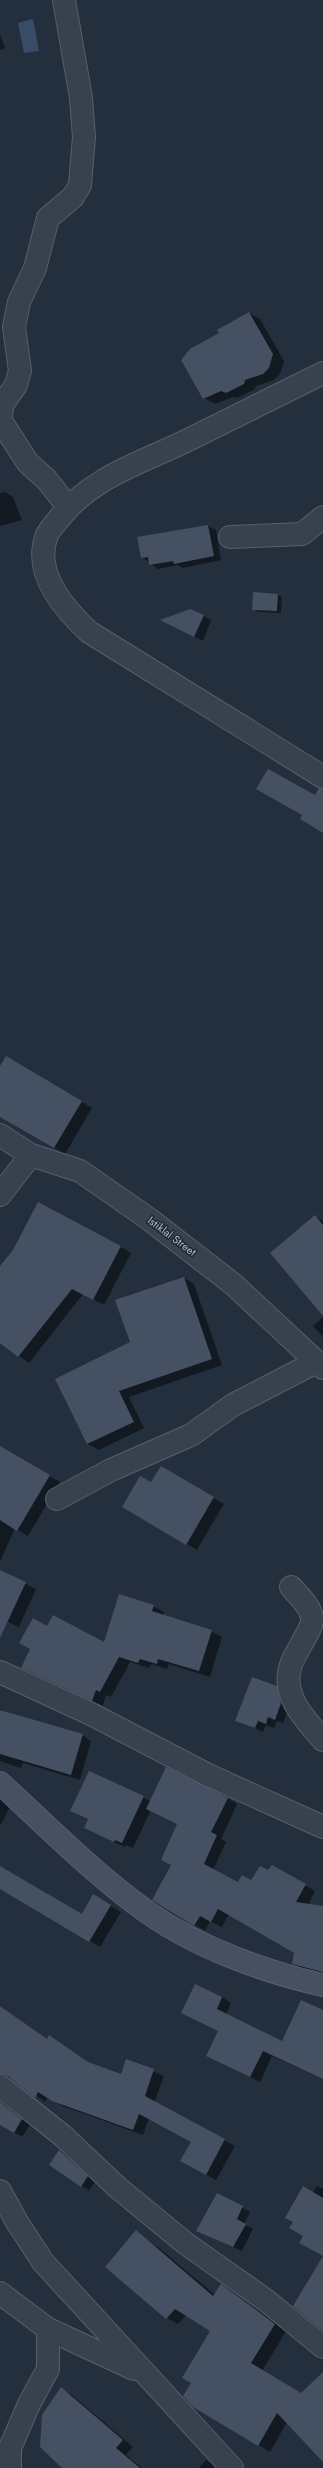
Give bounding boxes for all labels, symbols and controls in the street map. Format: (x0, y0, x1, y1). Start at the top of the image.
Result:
street label: Istiklal Street (144, 1212, 200, 1260)

